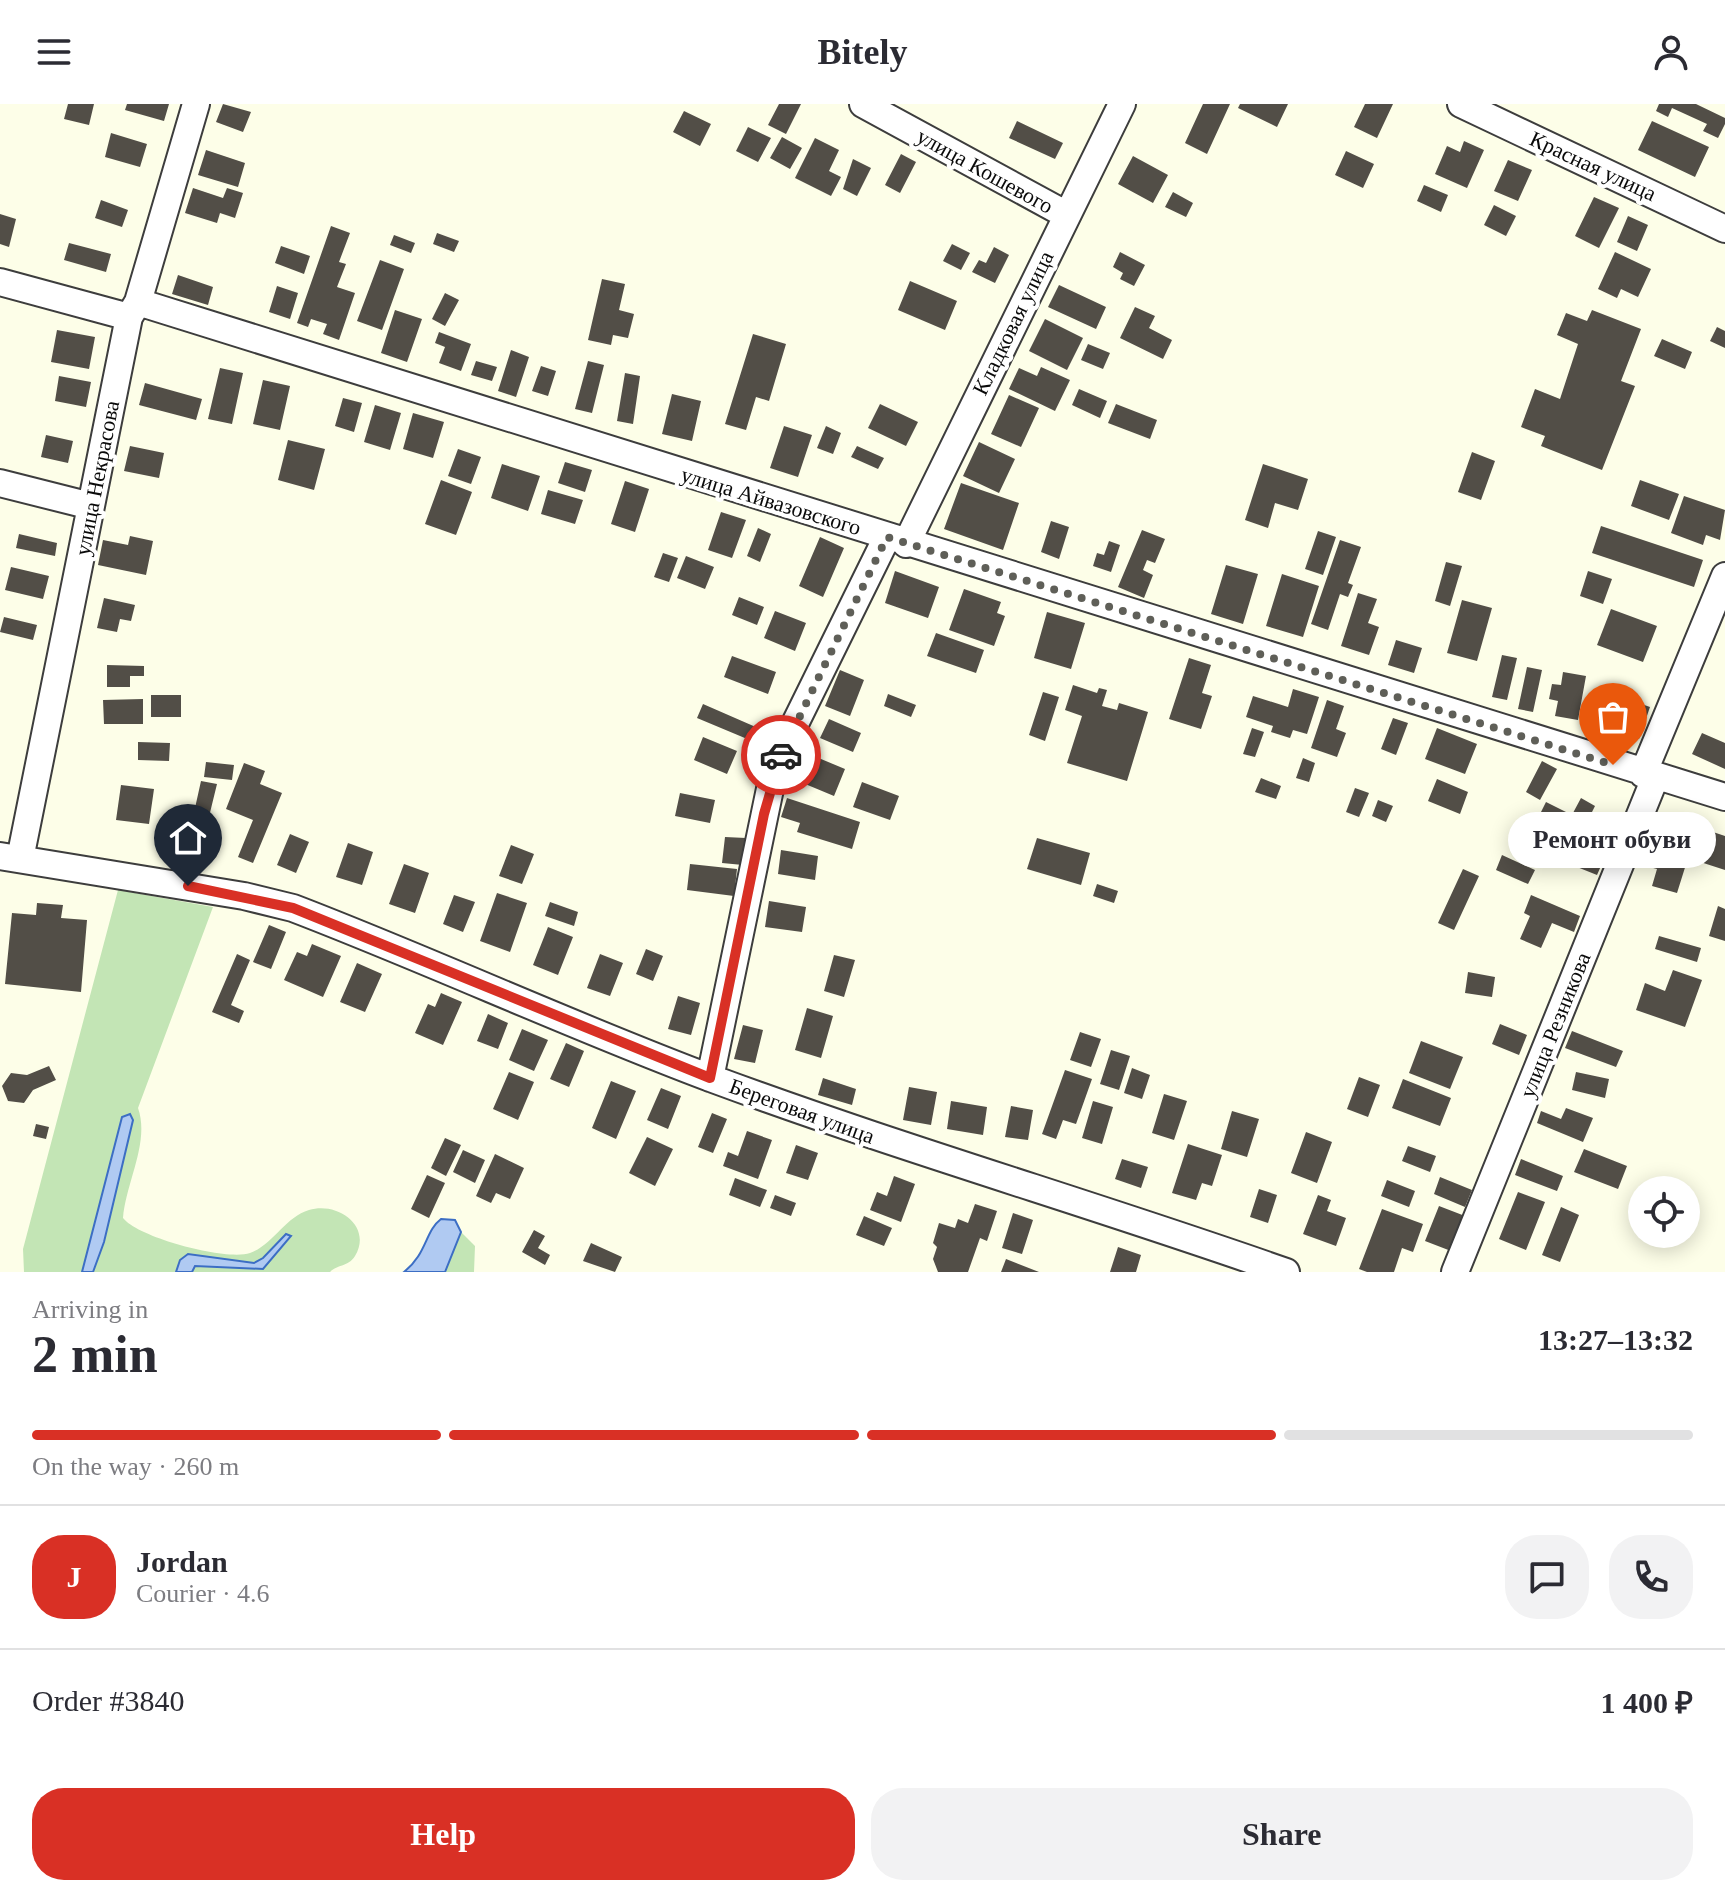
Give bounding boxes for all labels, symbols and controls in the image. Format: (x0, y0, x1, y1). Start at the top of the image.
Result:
icon: menu (32, 30, 76, 74)
icon: person (1649, 30, 1693, 74)
text: Bitely (818, 32, 907, 72)
street label: улица Кошевого (913, 123, 1057, 219)
street label: Красная улица (1526, 126, 1660, 206)
street label: Кладковая улица (967, 247, 1059, 399)
street label: улица Некрасова (70, 398, 124, 558)
street label: улица Айвазовского (678, 462, 864, 540)
pin (1579, 683, 1647, 765)
icon: bag (1591, 695, 1635, 739)
courier (741, 715, 821, 795)
icon: car (759, 733, 803, 777)
pin (154, 804, 222, 886)
callout: Ремонт обуви (1509, 813, 1717, 869)
icon: home (166, 816, 210, 860)
text: Ремонт обуви (1533, 825, 1691, 854)
street label: улица Резникова (1514, 948, 1596, 1101)
street label: Береговая улица (726, 1073, 878, 1149)
map controls (1628, 1176, 1700, 1248)
button: locate (1628, 1176, 1700, 1248)
text: Arriving in (32, 1295, 148, 1324)
text: 13:27–13:32 (1538, 1323, 1693, 1356)
text: 2 min (32, 1326, 158, 1383)
text: On the way · 260 m (32, 1452, 239, 1481)
button: chat (1505, 1535, 1589, 1619)
button: phone (1609, 1535, 1693, 1619)
text: Jordan (136, 1545, 228, 1578)
text: J (67, 1560, 82, 1593)
text: Courier · 4.6 (136, 1579, 270, 1608)
text: Order #3840 (32, 1684, 184, 1717)
text: 1 400 ₽ (1601, 1686, 1693, 1719)
button: Help (32, 1788, 855, 1880)
button: Share (871, 1788, 1693, 1880)

